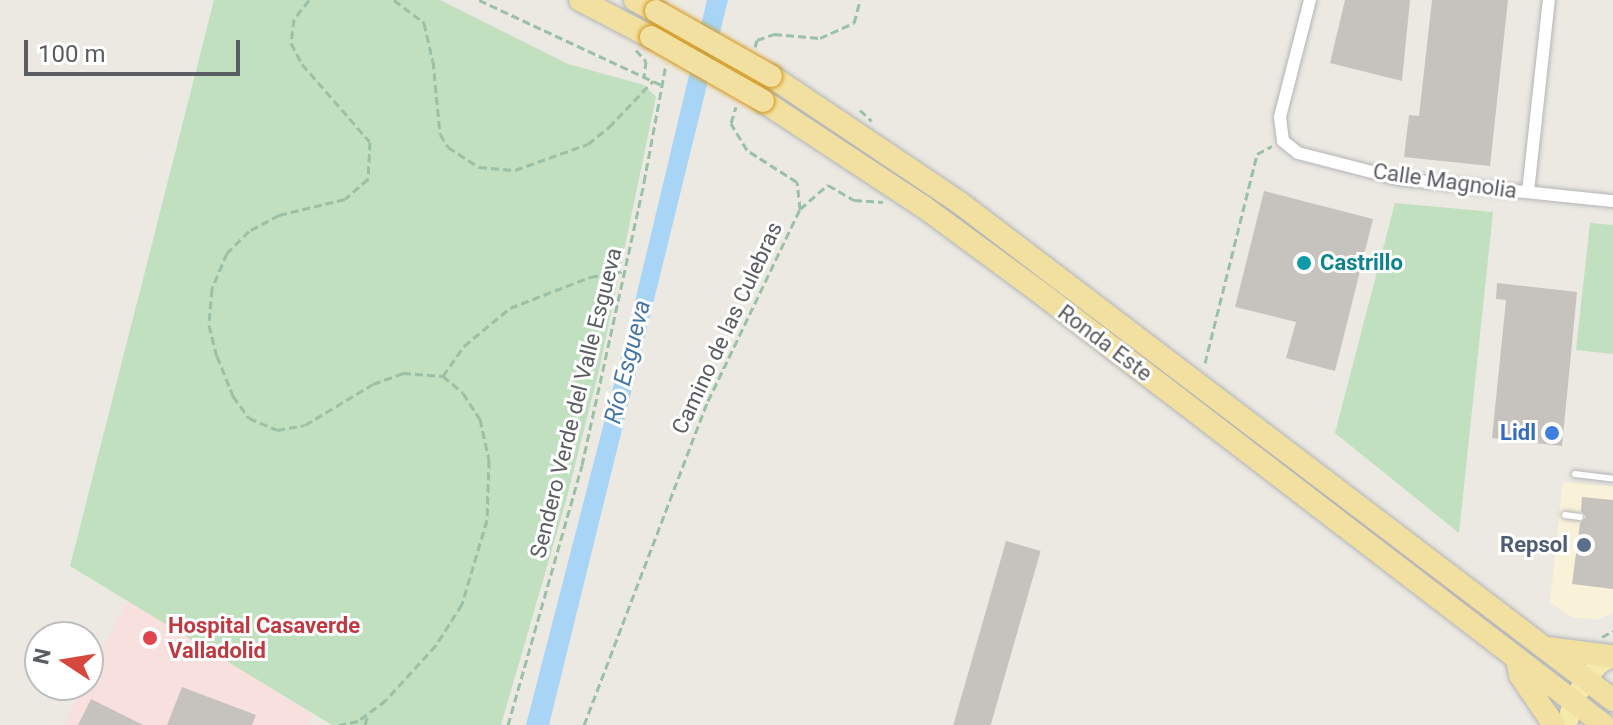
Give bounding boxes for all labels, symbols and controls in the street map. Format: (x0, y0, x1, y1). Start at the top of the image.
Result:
scale bar (28, 24, 244, 74)
text: 100 m (38, 40, 105, 68)
street label: Calle Magnolia (1371, 158, 1519, 204)
street label: Camino de las Culebras (666, 218, 788, 438)
street label: Sendero Verde del Valle Esgueva (525, 245, 627, 561)
place label: Castrillo (1320, 250, 1403, 276)
marker: Castrillo (1295, 254, 1313, 272)
water label: Río Esgueva (599, 297, 657, 427)
street label: Ronda Este (1053, 299, 1157, 387)
place label: Lidl (1500, 420, 1536, 446)
marker: Lidl (1543, 424, 1561, 442)
place label: Repsol (1500, 532, 1568, 558)
marker: Repsol (1575, 536, 1593, 554)
place label: Hospital Casaverde Valladolid (168, 612, 360, 664)
north arrow (24, 621, 104, 701)
marker: Hospital Casaverde Valladolid (139, 627, 161, 649)
text: N (28, 646, 56, 667)

